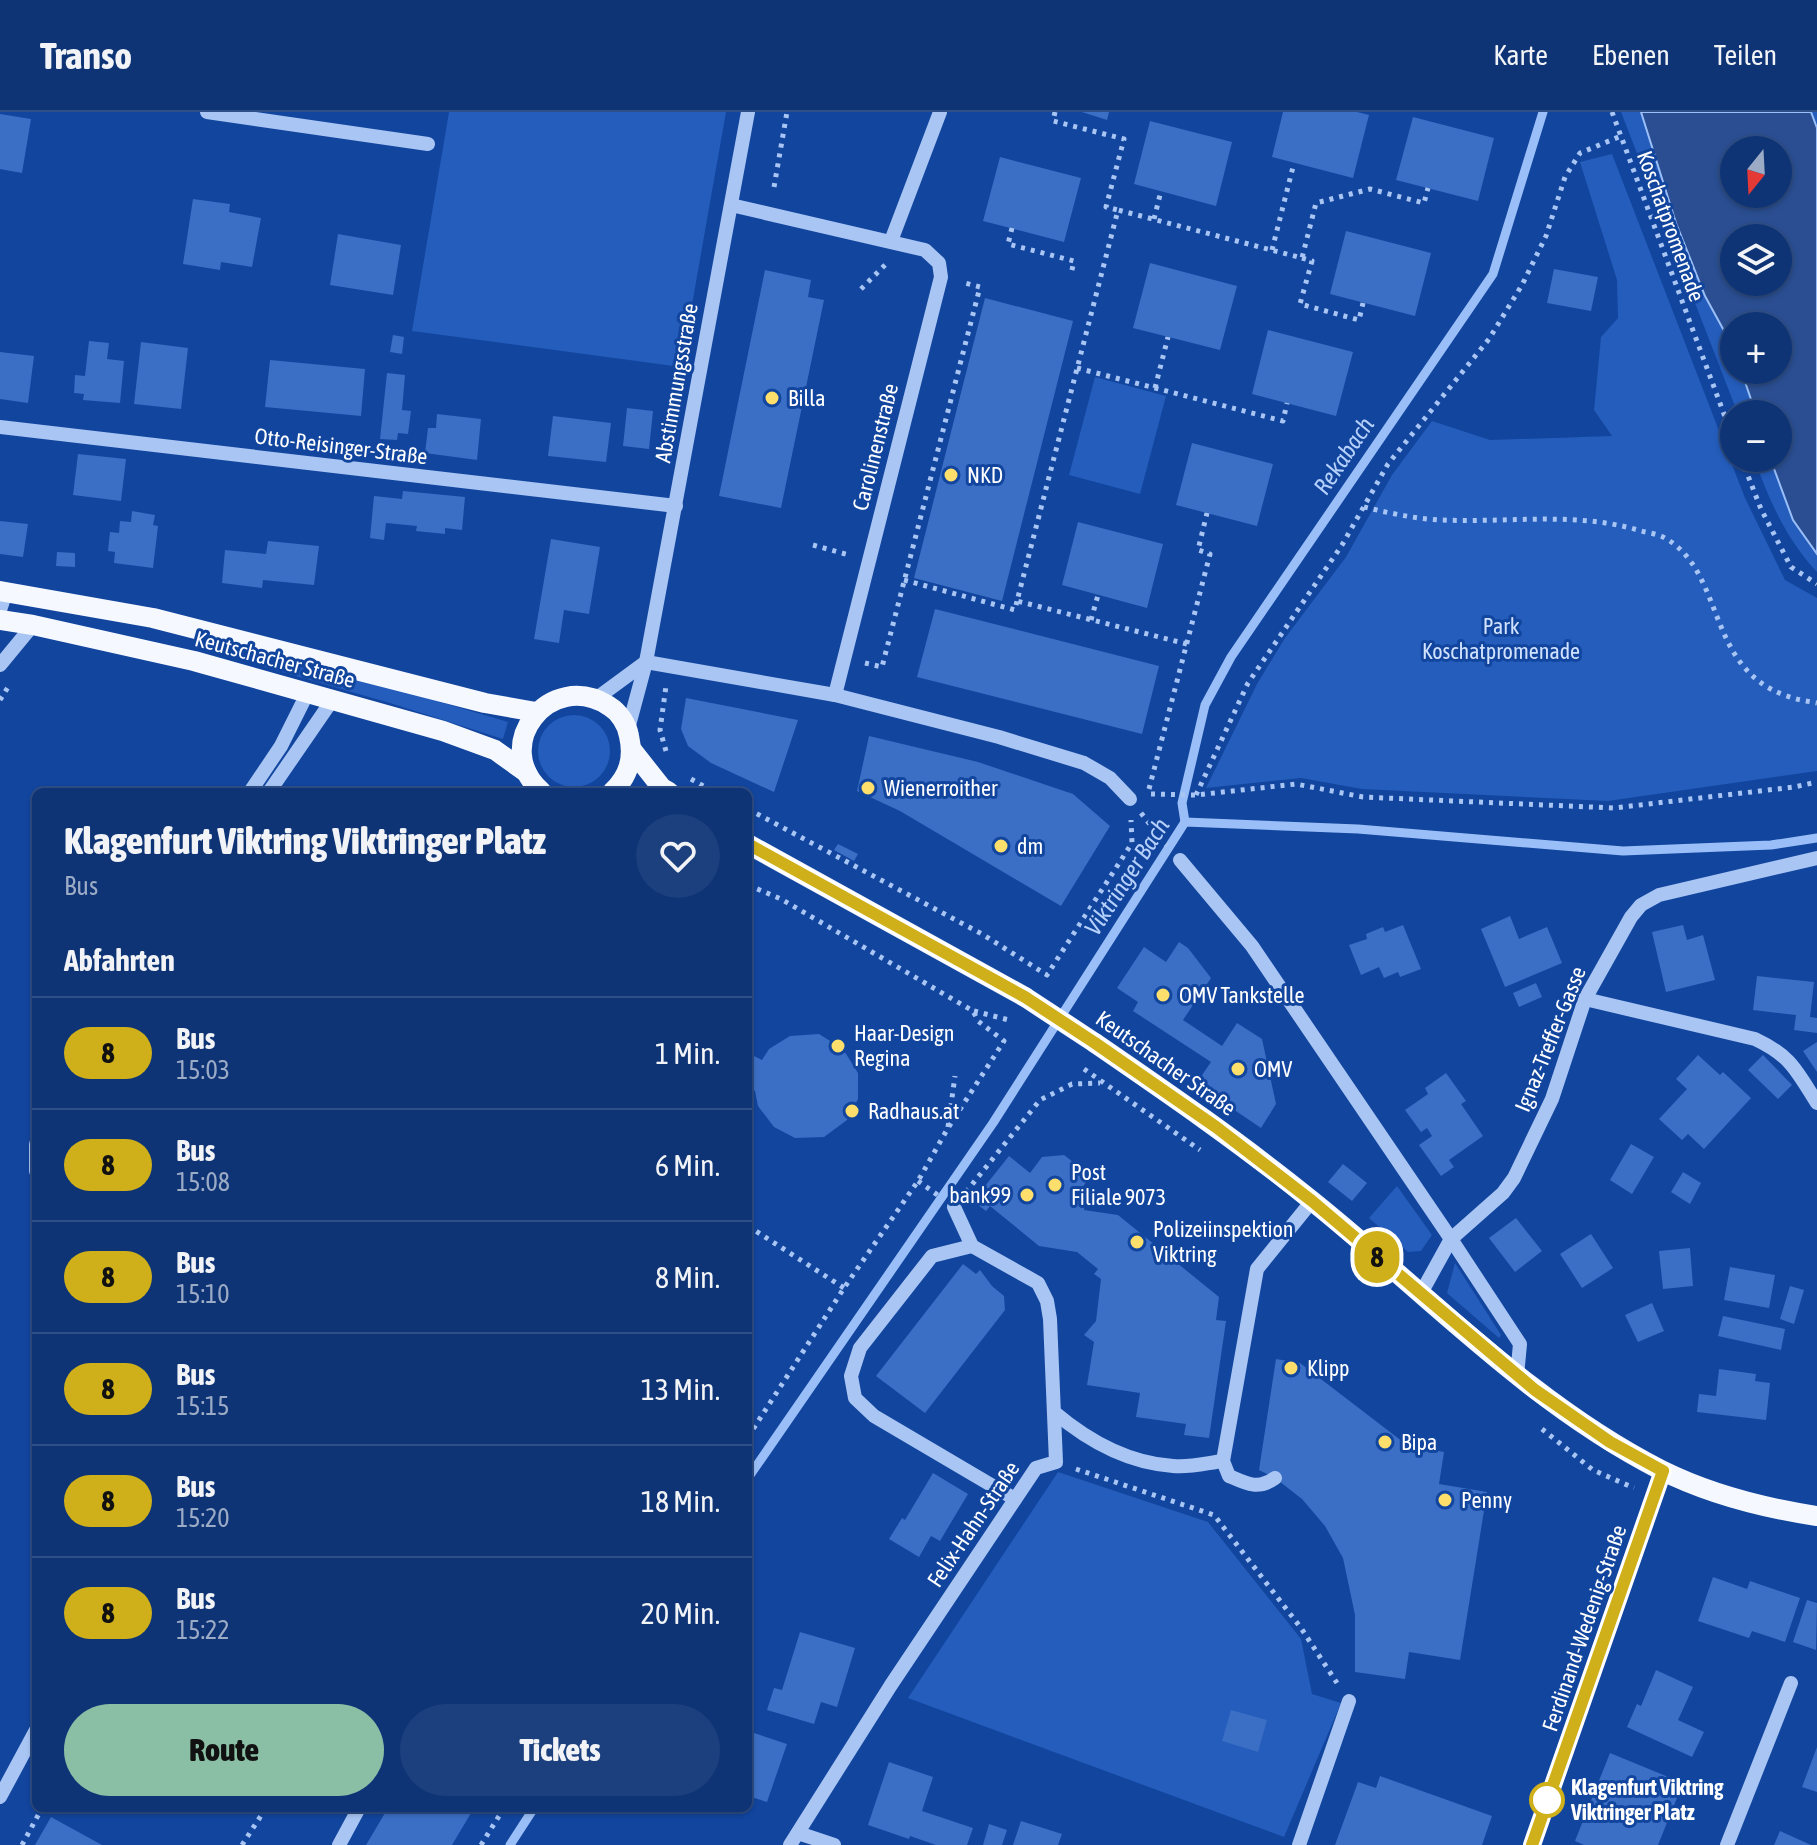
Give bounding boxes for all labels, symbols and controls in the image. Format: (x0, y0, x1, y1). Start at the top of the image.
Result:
text: Transo (40, 34, 132, 77)
text: Karte (1493, 39, 1548, 71)
text: Ebenen (1592, 39, 1670, 71)
text: Teilen (1714, 39, 1777, 71)
north arrow (1720, 136, 1792, 208)
map controls (1720, 136, 1792, 472)
street label: Koschatpromenade (1632, 147, 1710, 305)
button: layers (1720, 224, 1792, 296)
street label: Abstimmungsstraße (649, 301, 703, 465)
button: + (1720, 312, 1792, 384)
street label: Carolinenstraße (847, 381, 903, 513)
place label: Billa (788, 385, 825, 411)
marker: Billa (763, 389, 781, 407)
button: − (1720, 400, 1792, 472)
water label: Rekabach (1308, 412, 1379, 499)
street label: Otto-Reisinger-Straße (253, 423, 429, 469)
place label: NKD (967, 462, 1003, 488)
marker: NKD (942, 466, 960, 484)
park label: Park Koschatpromenade (1422, 613, 1580, 664)
street label: Keutschacher Straße (192, 625, 358, 693)
place label: Wienerroither (884, 775, 998, 801)
marker: Wienerroither (859, 779, 877, 797)
water label: Viktringer Bach (1079, 813, 1175, 940)
button: heart (636, 814, 720, 898)
text: Klagenfurt Viktring Viktringer Platz (64, 819, 546, 862)
place label: dm (1017, 833, 1043, 859)
marker: dm (992, 837, 1010, 855)
text: Bus (64, 871, 98, 901)
text: Abfahrten (64, 943, 175, 977)
street label: Ignaz-Treffer-Gasse (1509, 963, 1591, 1115)
place label: OMV Tankstelle (1179, 982, 1304, 1008)
marker: OMV Tankstelle (1154, 986, 1172, 1004)
street label: Keutschacher Straße (1091, 1005, 1241, 1121)
place label: Haar-Design Regina (854, 1020, 955, 1071)
text: Bus (176, 1021, 215, 1055)
text: 1 Min. (655, 1036, 720, 1070)
text: 8 (101, 1037, 115, 1069)
marker: Haar-Design Regina (829, 1037, 847, 1055)
text: 15:03 (176, 1055, 230, 1085)
place label: OMV (1254, 1056, 1293, 1082)
marker: OMV (1229, 1060, 1247, 1078)
place label: Radhaus.at (868, 1098, 959, 1124)
marker: Radhaus.at (843, 1102, 861, 1120)
text: Bus (176, 1133, 215, 1167)
text: 6 Min. (655, 1148, 720, 1182)
text: 8 (101, 1149, 115, 1181)
place label: Post Filiale 9073 (1071, 1159, 1166, 1210)
text: 15:08 (176, 1167, 230, 1197)
marker: Post Filiale 9073 (1046, 1176, 1064, 1194)
place label: bank99 (949, 1182, 1011, 1208)
marker: bank99 (1018, 1186, 1036, 1204)
place label: Polizeiinspektion Viktring (1153, 1216, 1294, 1267)
line badge: 8 (1351, 1231, 1403, 1283)
marker: Polizeiinspektion Viktring (1128, 1233, 1146, 1251)
text: 8 (1370, 1241, 1384, 1273)
text: Bus (176, 1245, 215, 1279)
text: 8 Min. (655, 1260, 720, 1294)
text: 8 (101, 1261, 115, 1293)
text: 15:10 (176, 1279, 230, 1309)
place label: Klipp (1307, 1355, 1350, 1381)
text: Bus (176, 1357, 215, 1391)
marker: Klipp (1282, 1359, 1300, 1377)
text: 13 Min. (641, 1372, 720, 1406)
text: 8 (101, 1373, 115, 1405)
text: 15:15 (176, 1391, 230, 1421)
place label: Bipa (1401, 1429, 1437, 1455)
marker: Bipa (1376, 1433, 1394, 1451)
street label: Felix-Hahn-Straße (921, 1456, 1025, 1592)
text: Bus (176, 1469, 215, 1503)
text: 18 Min. (641, 1484, 720, 1518)
text: 8 (101, 1485, 115, 1517)
place label: Penny (1461, 1487, 1512, 1513)
marker: Penny (1436, 1491, 1454, 1509)
text: 15:20 (176, 1503, 230, 1533)
street label: Ferdinand-Wedenig-Straße (1536, 1521, 1632, 1735)
text: Bus (176, 1581, 215, 1615)
text: 20 Min. (641, 1596, 720, 1630)
text: 8 (101, 1597, 115, 1629)
text: 15:22 (176, 1615, 230, 1645)
button: Route (64, 1704, 384, 1796)
button: Tickets (400, 1704, 720, 1796)
place label: Klagenfurt Viktring Viktringer Platz (1570, 1774, 1724, 1825)
marker: Klagenfurt Viktring Viktringer Platz (1530, 1783, 1564, 1817)

